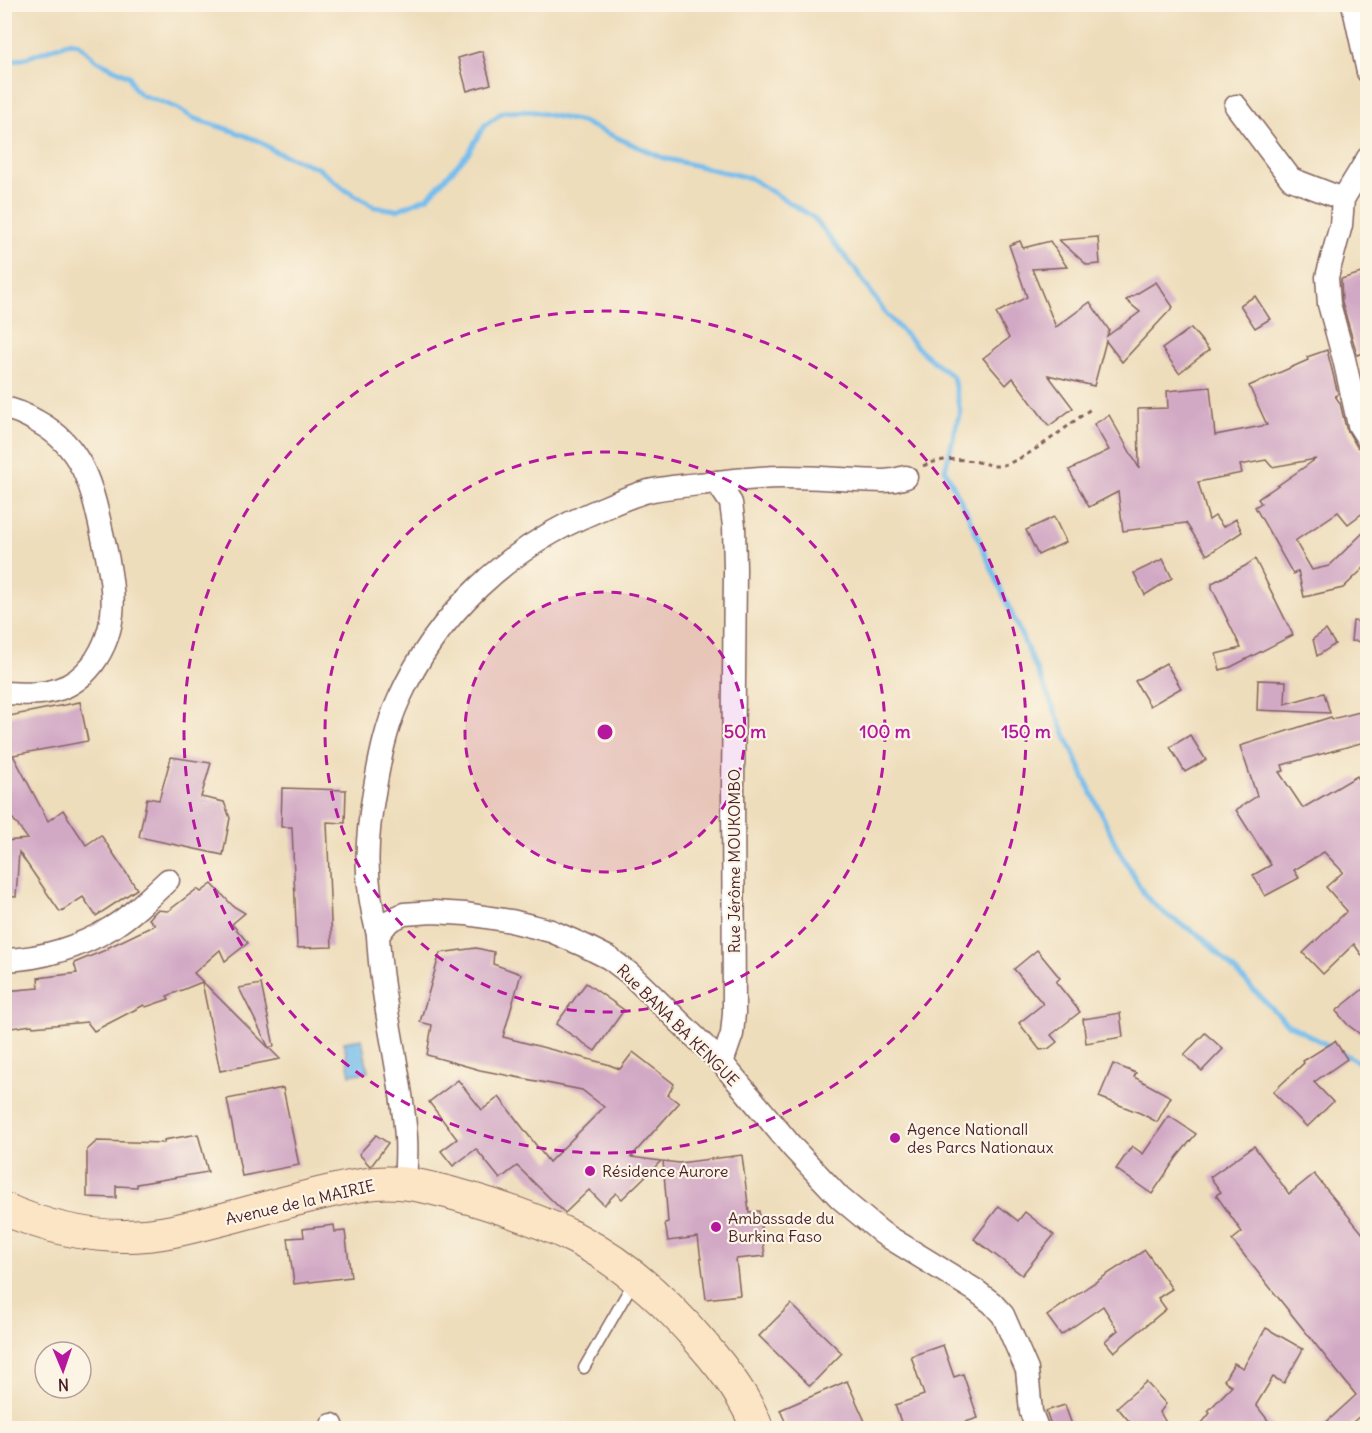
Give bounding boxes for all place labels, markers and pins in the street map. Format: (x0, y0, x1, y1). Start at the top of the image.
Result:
centre of rings (595, 722, 615, 742)
place label: Agence Nationall des Parcs Nationaux (907, 1119, 1054, 1157)
marker: Agence Nationall des Parcs Nationaux (888, 1131, 902, 1145)
place label: Résidence Aurore (602, 1161, 729, 1181)
marker: Résidence Aurore (583, 1164, 597, 1178)
place label: Ambassade du Burkina Faso (728, 1208, 834, 1246)
marker: Ambassade du Burkina Faso (709, 1220, 723, 1234)

